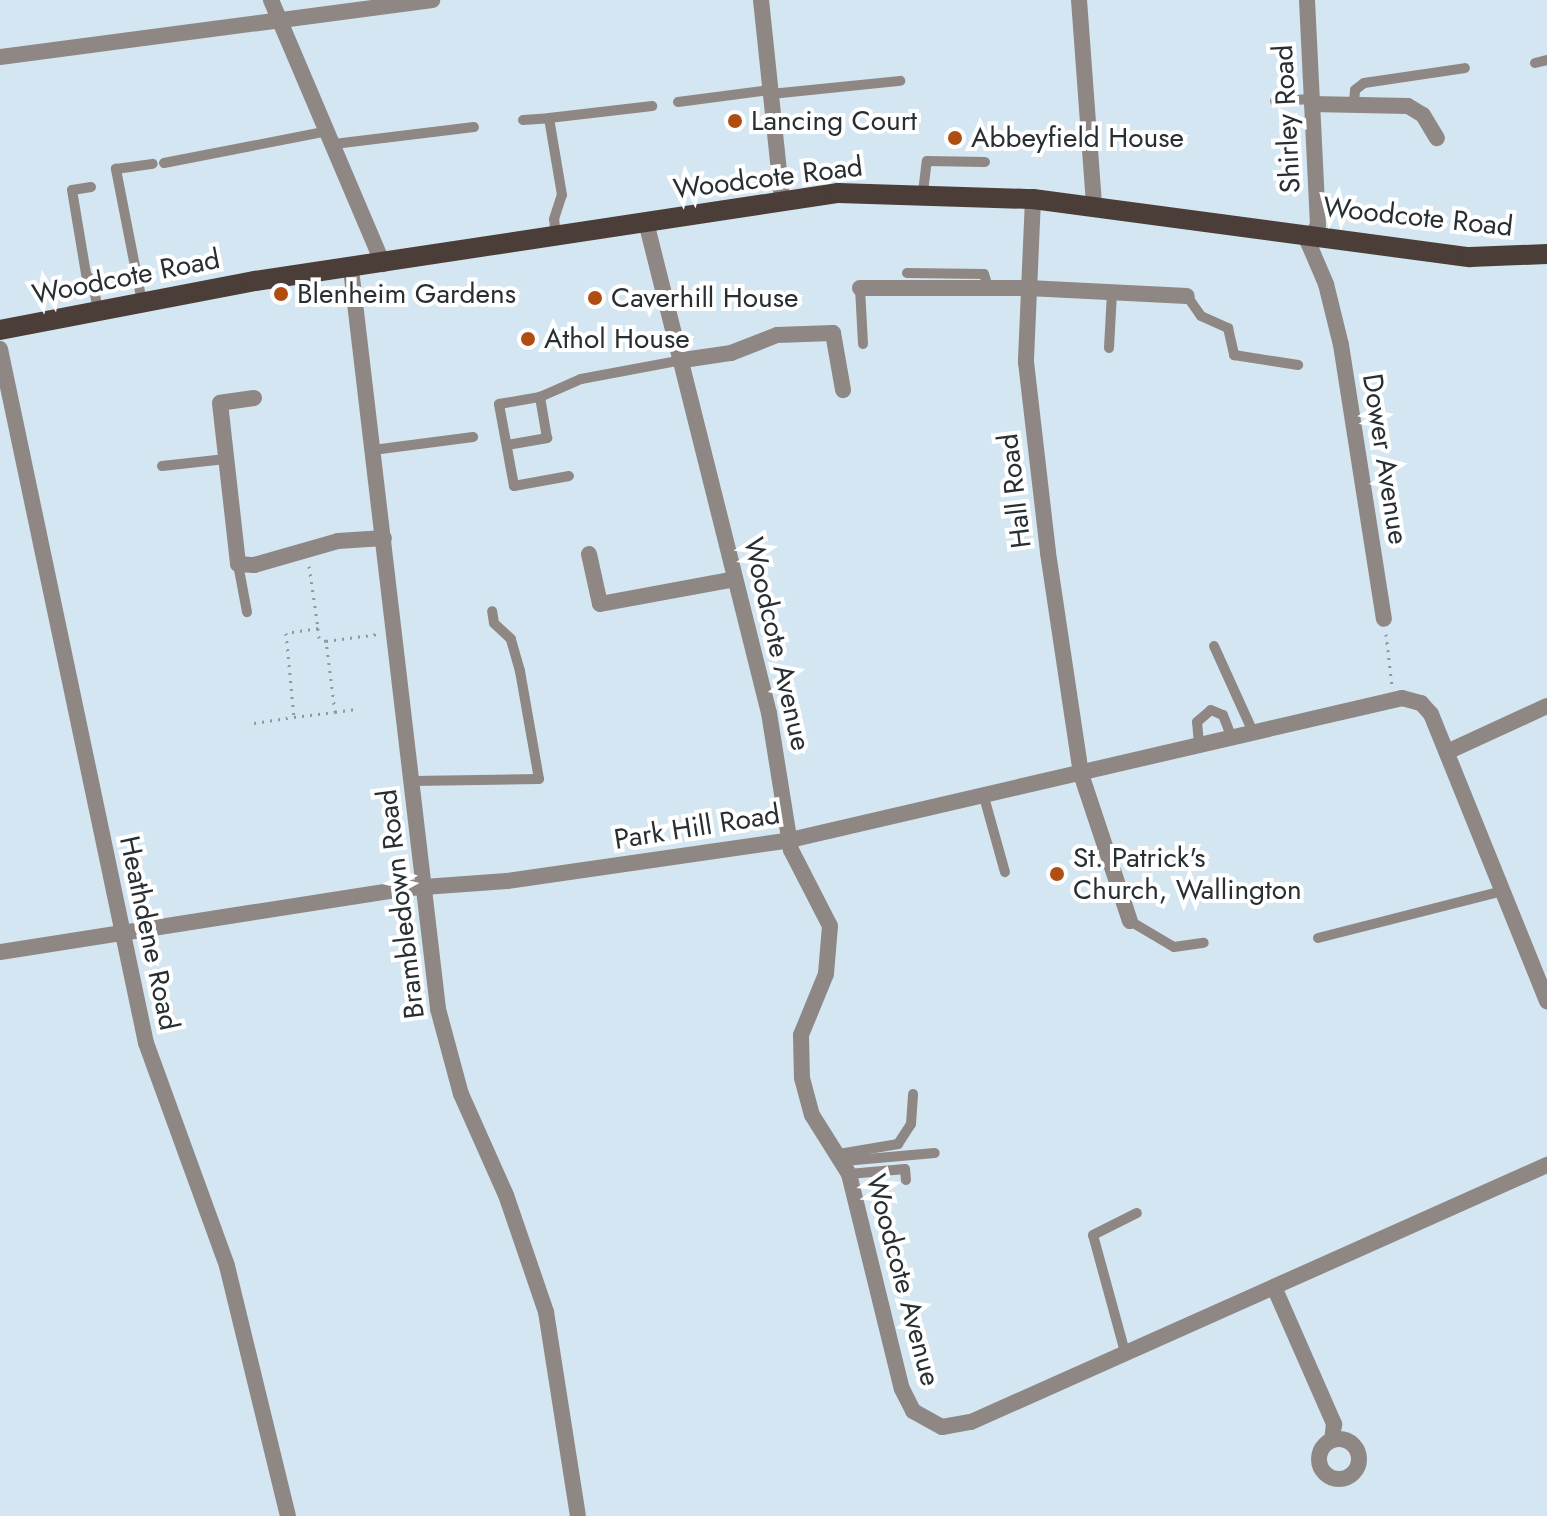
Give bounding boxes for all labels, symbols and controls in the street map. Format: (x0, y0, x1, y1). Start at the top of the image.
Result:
street label: Shirley Road (1266, 44, 1308, 194)
place label: Lancing Court (751, 104, 917, 138)
marker: Lancing Court (726, 112, 744, 130)
place label: Abbeyfield House (971, 121, 1184, 155)
marker: Abbeyfield House (946, 129, 964, 147)
street label: Woodcote Road (671, 150, 865, 206)
street label: Woodcote Road (1321, 190, 1515, 244)
street label: Woodcote Road (29, 242, 223, 312)
place label: Blenheim Gardens (297, 277, 516, 311)
place label: Caverhill House (611, 281, 798, 315)
marker: Blenheim Gardens (272, 285, 290, 303)
marker: Caverhill House (586, 289, 604, 307)
place label: Athol House (544, 322, 690, 356)
marker: Athol House (519, 330, 537, 348)
street label: Dower Avenue (1355, 371, 1415, 547)
street label: Hall Road (991, 432, 1039, 550)
street label: Woodcote Avenue (736, 534, 818, 754)
street label: Brambledown Road (370, 787, 432, 1021)
street label: Park Hill Road (612, 797, 782, 857)
street label: Heathdene Road (112, 833, 186, 1033)
place label: St. Patrick's Church, Wallington (1073, 841, 1302, 907)
marker: St. Patrick's Church, Wallington (1048, 865, 1066, 883)
street label: Woodcote Avenue (859, 1171, 947, 1389)

